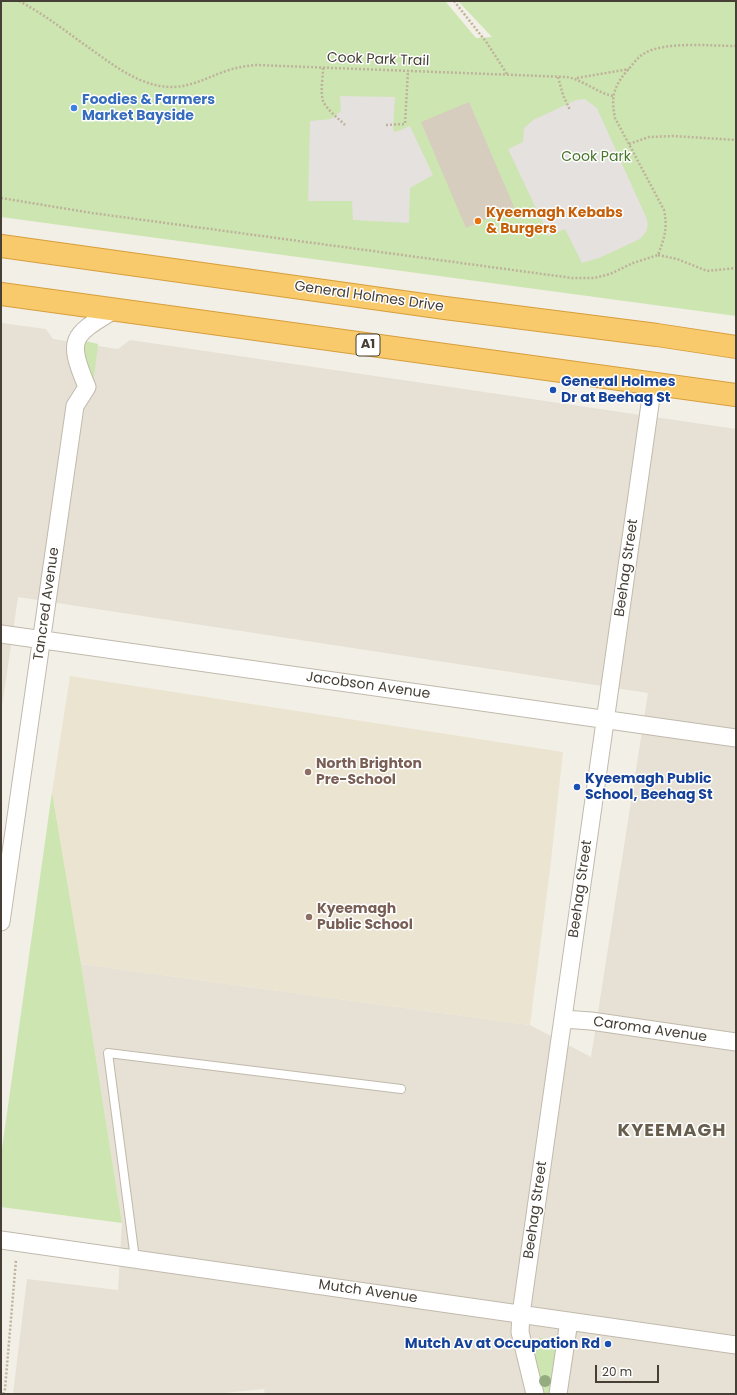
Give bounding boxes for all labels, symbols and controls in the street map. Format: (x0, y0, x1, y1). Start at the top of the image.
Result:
street label: Cook Park Trail (326, 50, 430, 70)
place label: Foodies & Farmers Market Bayside (82, 92, 215, 124)
marker: Foodies & Farmers Market Bayside (69, 103, 79, 113)
park label: Cook Park (561, 149, 631, 165)
place label: Kyeemagh Kebabs & Burgers (486, 205, 623, 238)
marker: Kyeemagh Kebabs & Burgers (473, 216, 483, 226)
street label: General Holmes Drive (293, 278, 445, 316)
road number: A1 (356, 334, 380, 356)
place label: General Holmes Dr at Beehag St (561, 374, 675, 406)
marker: General Holmes Dr at Beehag St (548, 385, 558, 395)
street label: Beehag Street (612, 518, 642, 618)
street label: Tancred Avenue (31, 546, 63, 662)
street label: Jacobson Avenue (305, 669, 431, 703)
place label: North Brighton Pre-School (316, 756, 422, 788)
marker: North Brighton Pre-School (303, 767, 313, 777)
place label: Kyeemagh Public School, Beehag St (585, 771, 713, 804)
marker: Kyeemagh Public School, Beehag St (572, 782, 582, 792)
street label: Beehag Street (566, 839, 596, 939)
place label: Kyeemagh Public School (317, 901, 413, 934)
marker: Kyeemagh Public School (304, 912, 314, 922)
street label: Caroma Avenue (592, 1014, 708, 1046)
district label: KYEEMAGH (618, 1120, 726, 1142)
street label: Beehag Street (521, 1160, 551, 1260)
street label: Mutch Avenue (317, 1277, 419, 1307)
place label: Mutch Av at Occupation Rd (405, 1336, 600, 1352)
marker: Mutch Av at Occupation Rd (603, 1339, 613, 1349)
scale bar (597, 1357, 661, 1383)
text: 20 m (602, 1363, 632, 1380)

